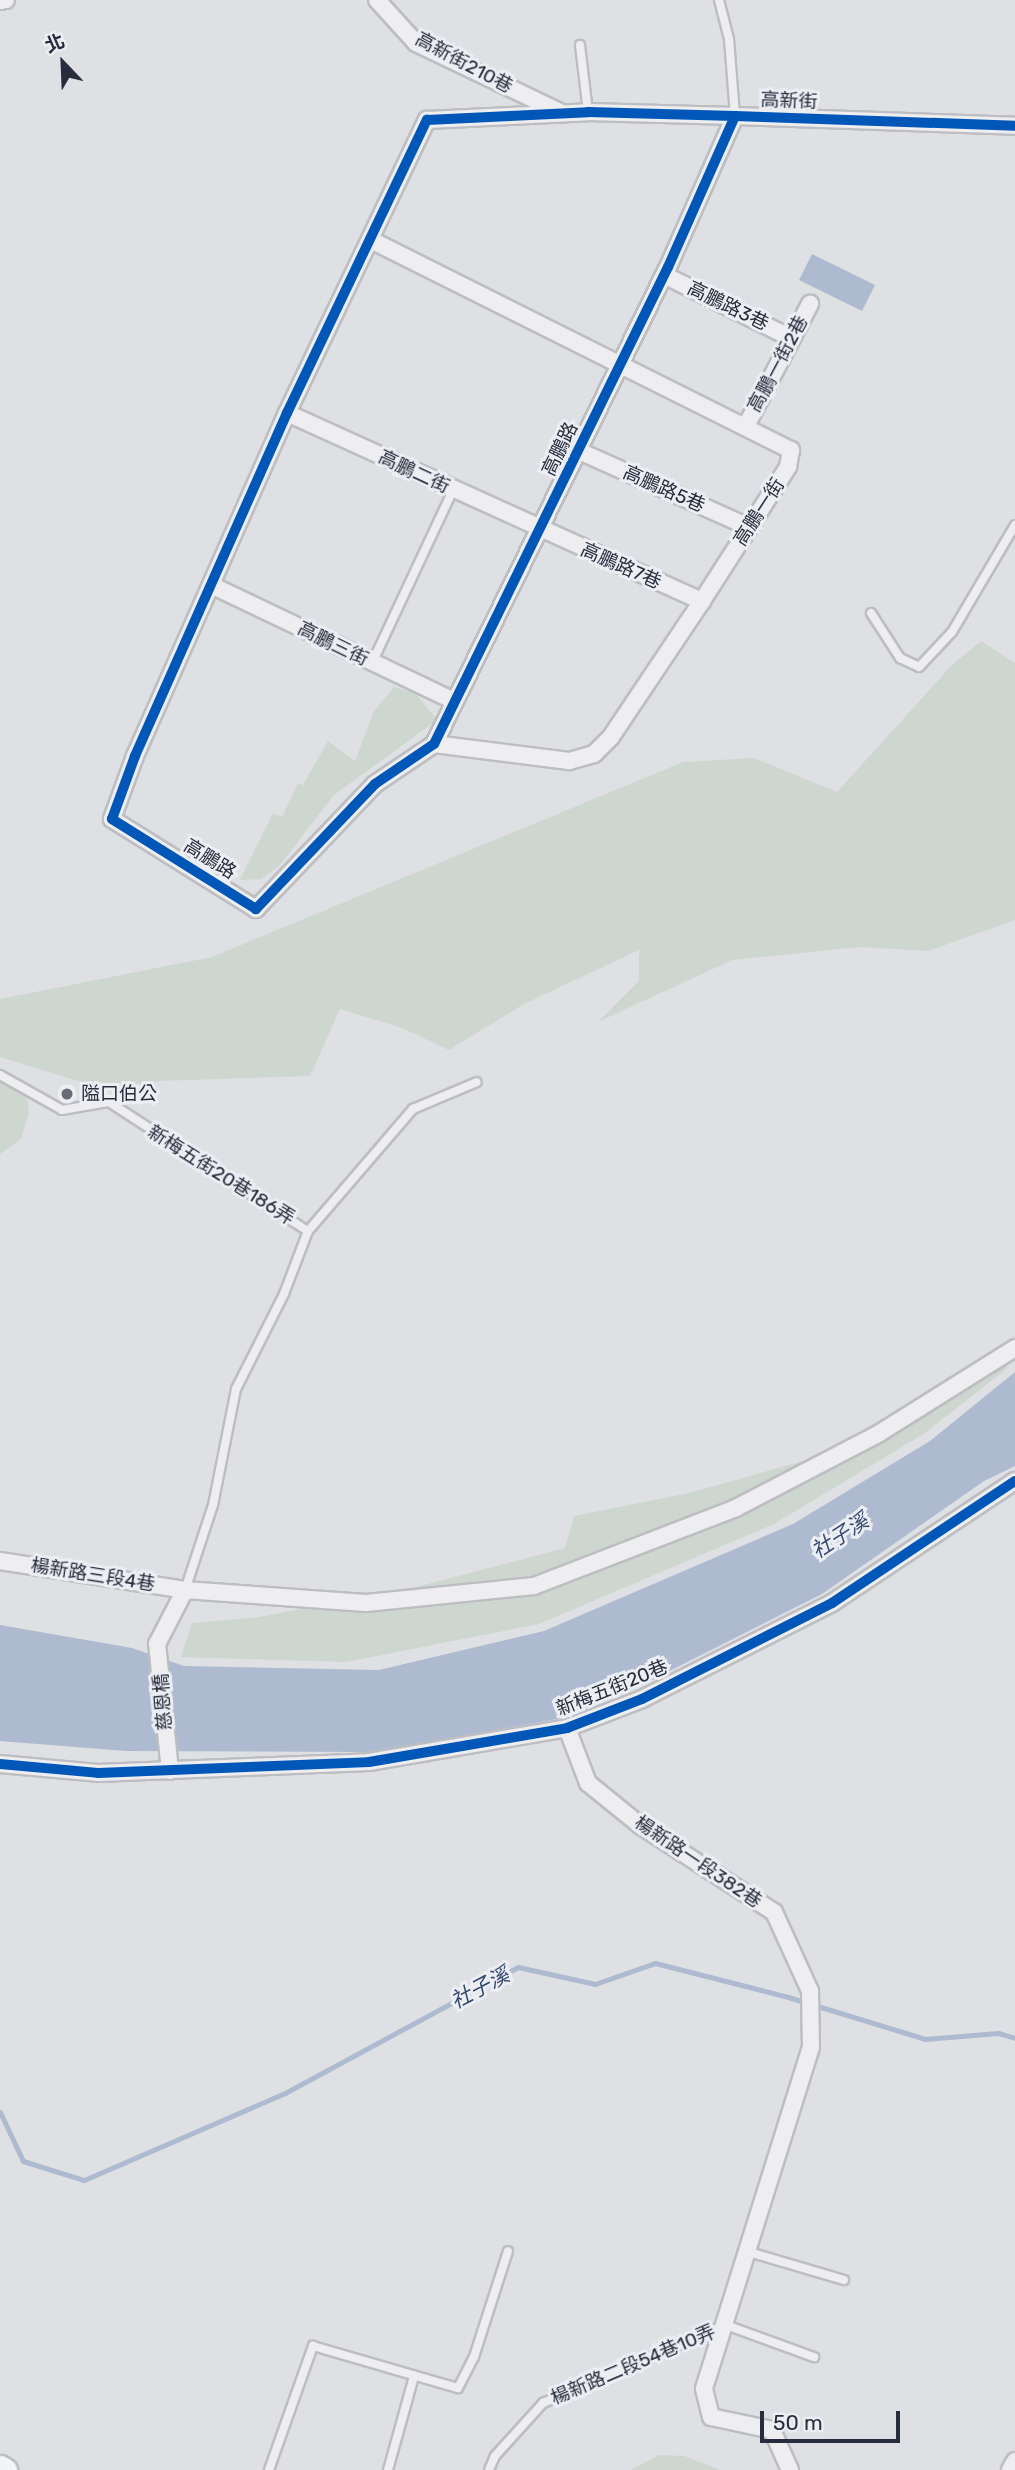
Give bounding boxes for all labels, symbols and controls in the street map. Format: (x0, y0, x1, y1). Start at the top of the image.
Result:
north arrow (28, 28, 98, 98)
street label: 高新街210巷 (411, 28, 517, 98)
text: 北 (41, 29, 68, 58)
street label: 高新街 (760, 89, 818, 113)
street label: 高鵬路3巷 (684, 277, 772, 335)
street label: 高鵬一街2巷 (743, 312, 813, 416)
street label: 高鵬路 (537, 418, 583, 480)
street label: 高鵬二街 (375, 446, 453, 498)
street label: 高鵬路5巷 (619, 461, 709, 517)
street label: 高鵬一街 (729, 474, 789, 550)
street label: 高鵬路7巷 (577, 538, 665, 594)
street label: 高鵬三街 (294, 617, 372, 671)
street label: 高鵬路 (180, 834, 240, 884)
place label: 隘口伯公 (81, 1083, 157, 1105)
marker: 隘口伯公 (59, 1086, 75, 1102)
street label: 新梅五街20巷186弄 (143, 1121, 299, 1229)
water label: 社子溪 (807, 1508, 873, 1564)
street label: 楊新路三段4巷 (29, 1554, 157, 1596)
street label: 新梅五街20巷 (553, 1655, 671, 1721)
street label: 慈恩橋 (149, 1673, 177, 1731)
street label: 楊新路一段382巷 (630, 1811, 766, 1913)
water label: 社子溪 (446, 1962, 514, 2014)
street label: 楊新路二段54巷10弄 (547, 2320, 719, 2410)
scale bar (763, 2396, 903, 2440)
text: 50 m (773, 2410, 823, 2435)

